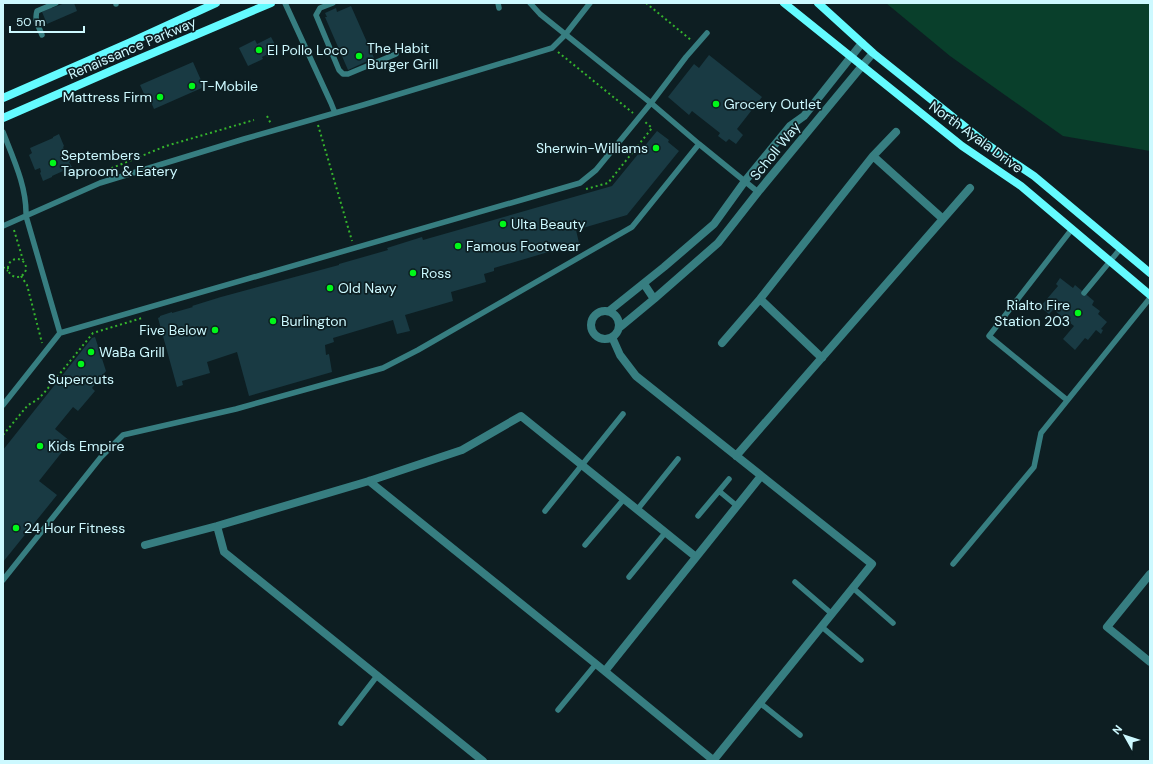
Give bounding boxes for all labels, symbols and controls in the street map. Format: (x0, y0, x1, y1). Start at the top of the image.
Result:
scale bar (10, 8, 84, 34)
street label: Renaissance Parkway (65, 13, 199, 83)
text: 50 m (16, 14, 45, 30)
place label: The Habit Burger Grill (367, 39, 438, 73)
place label: El Pollo Loco (267, 41, 348, 59)
marker: El Pollo Loco (254, 45, 264, 55)
marker: The Habit Burger Grill (354, 51, 364, 61)
place label: T-Mobile (200, 77, 258, 95)
marker: T-Mobile (187, 81, 197, 91)
place label: Mattress Firm (63, 88, 152, 106)
marker: Mattress Firm (155, 92, 165, 102)
place label: Grocery Outlet (724, 95, 821, 113)
street label: North Ayala Drive (926, 97, 1026, 177)
marker: Grocery Outlet (711, 99, 721, 109)
street label: Scholl Way (746, 118, 804, 184)
place label: Sherwin-Williams (536, 139, 648, 157)
marker: Sherwin-Williams (651, 143, 661, 153)
place label: Septembers Taproom & Eatery (61, 146, 178, 180)
marker: Septembers Taproom & Eatery (48, 158, 58, 168)
place label: Ulta Beauty (511, 215, 586, 233)
marker: Ulta Beauty (498, 219, 508, 229)
place label: Famous Footwear (466, 237, 580, 255)
marker: Famous Footwear (453, 241, 463, 251)
place label: Ross (421, 264, 451, 282)
marker: Ross (408, 268, 418, 278)
place label: Old Navy (338, 279, 397, 297)
marker: Old Navy (325, 283, 335, 293)
place label: Rialto Fire Station 203 (994, 296, 1070, 330)
marker: Rialto Fire Station 203 (1073, 308, 1083, 318)
place label: Burlington (281, 312, 347, 330)
marker: Burlington (268, 316, 278, 326)
place label: Five Below (139, 321, 207, 339)
marker: Five Below (210, 325, 220, 335)
place label: WaBa Grill (99, 343, 165, 361)
marker: WaBa Grill (86, 347, 96, 357)
marker: Supercuts (76, 359, 86, 369)
place label: Supercuts (48, 370, 114, 388)
place label: Kids Empire (48, 437, 124, 455)
marker: Kids Empire (35, 441, 45, 451)
place label: 24 Hour Fitness (24, 519, 125, 537)
marker: 24 Hour Fitness (11, 523, 21, 533)
north arrow (1105, 716, 1145, 756)
text: N (1109, 722, 1125, 737)

